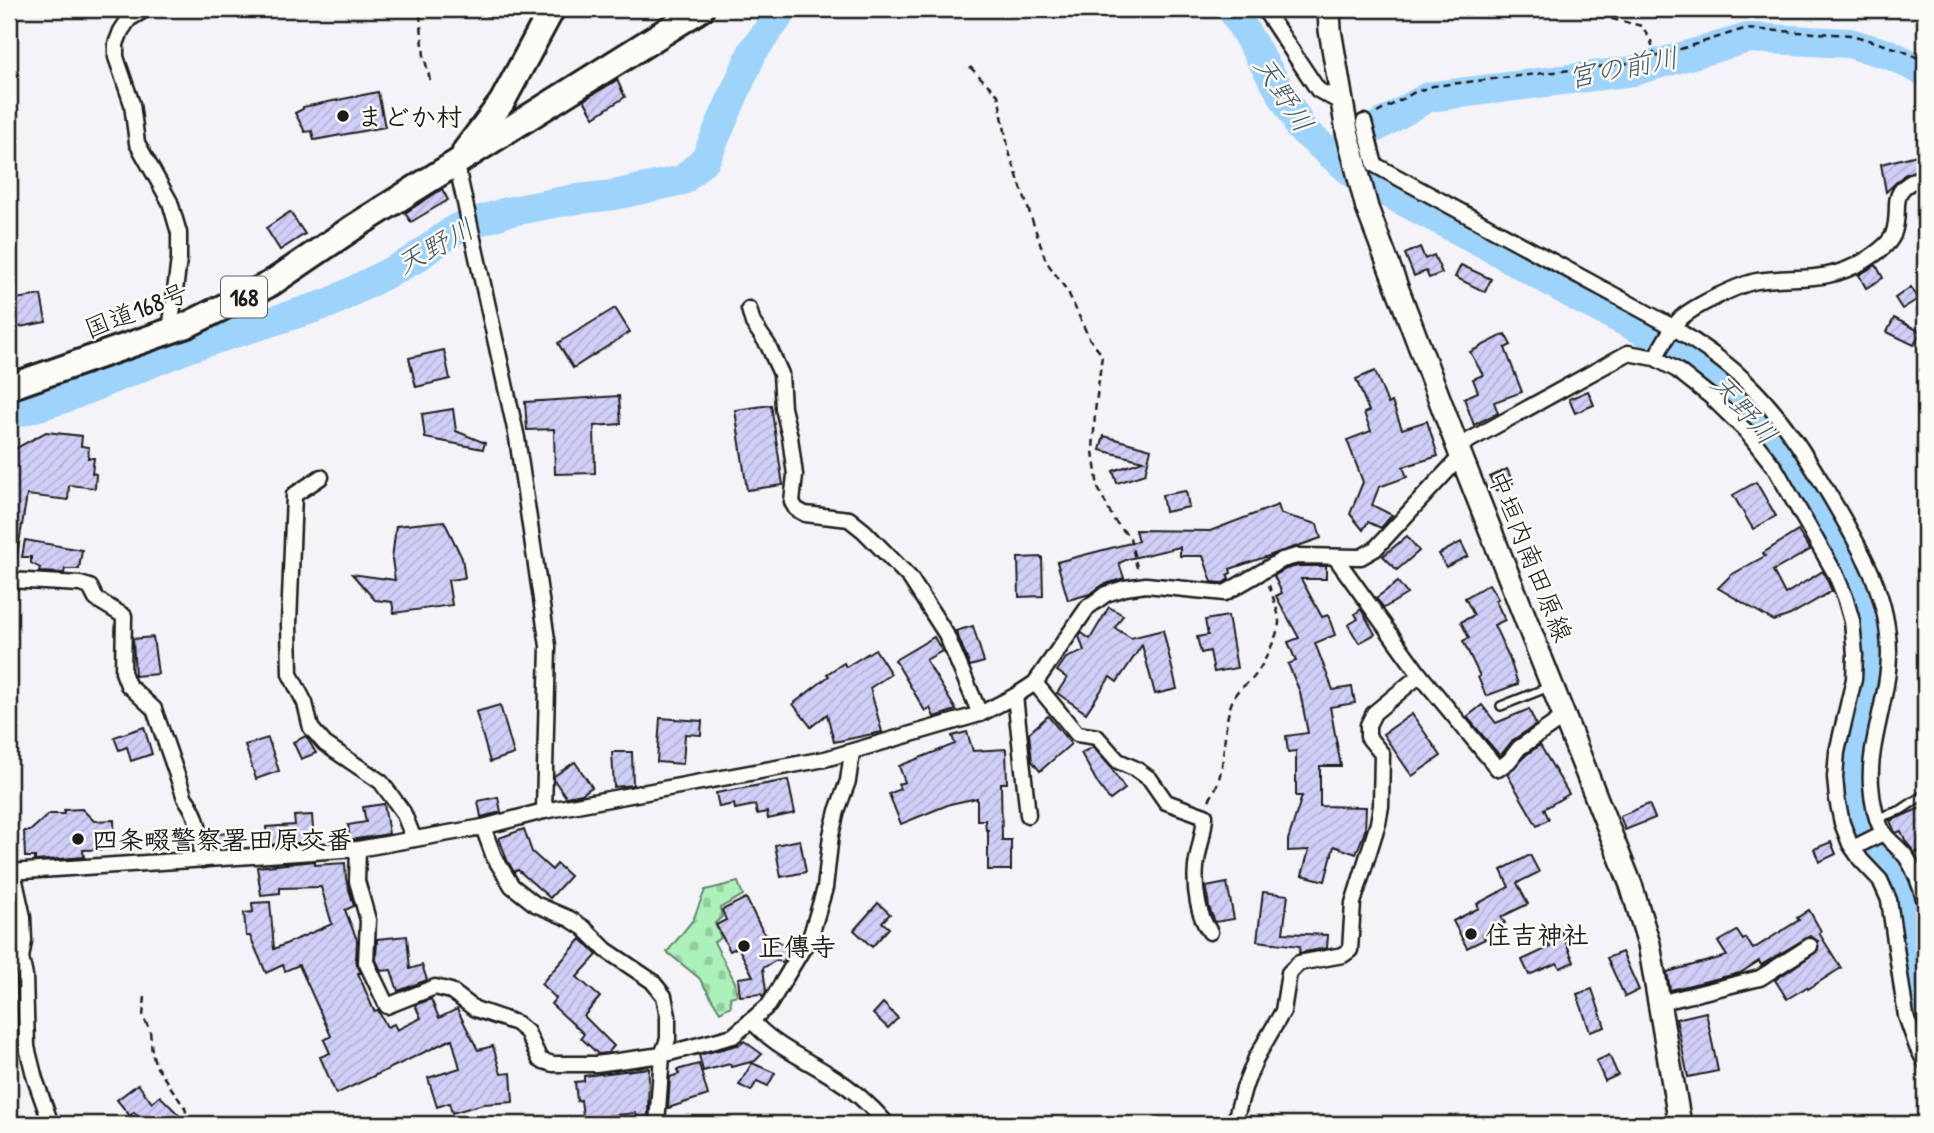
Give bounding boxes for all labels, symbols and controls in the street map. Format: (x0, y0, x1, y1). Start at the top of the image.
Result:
water label: 宮の前川 (1564, 38, 1682, 96)
water label: 天野川 (1245, 48, 1323, 140)
place label: まどか村 (357, 99, 462, 134)
marker: まどか村 (335, 108, 351, 124)
water label: 天野川 (389, 209, 481, 283)
street label: 国道168号 (79, 274, 193, 346)
road number: 168 (221, 276, 267, 318)
water label: 天野川 (1702, 365, 1786, 453)
street label: 中垣内南田原線 (1481, 465, 1581, 647)
place label: 四条畷警察署田原交番 (92, 822, 352, 857)
marker: 四条畷警察署田原交番 (70, 831, 86, 847)
place label: 住吉神社 (1485, 917, 1589, 952)
marker: 住吉神社 (1463, 926, 1479, 942)
place label: 正傳寺 (758, 929, 836, 964)
marker: 正傳寺 (736, 938, 752, 954)

